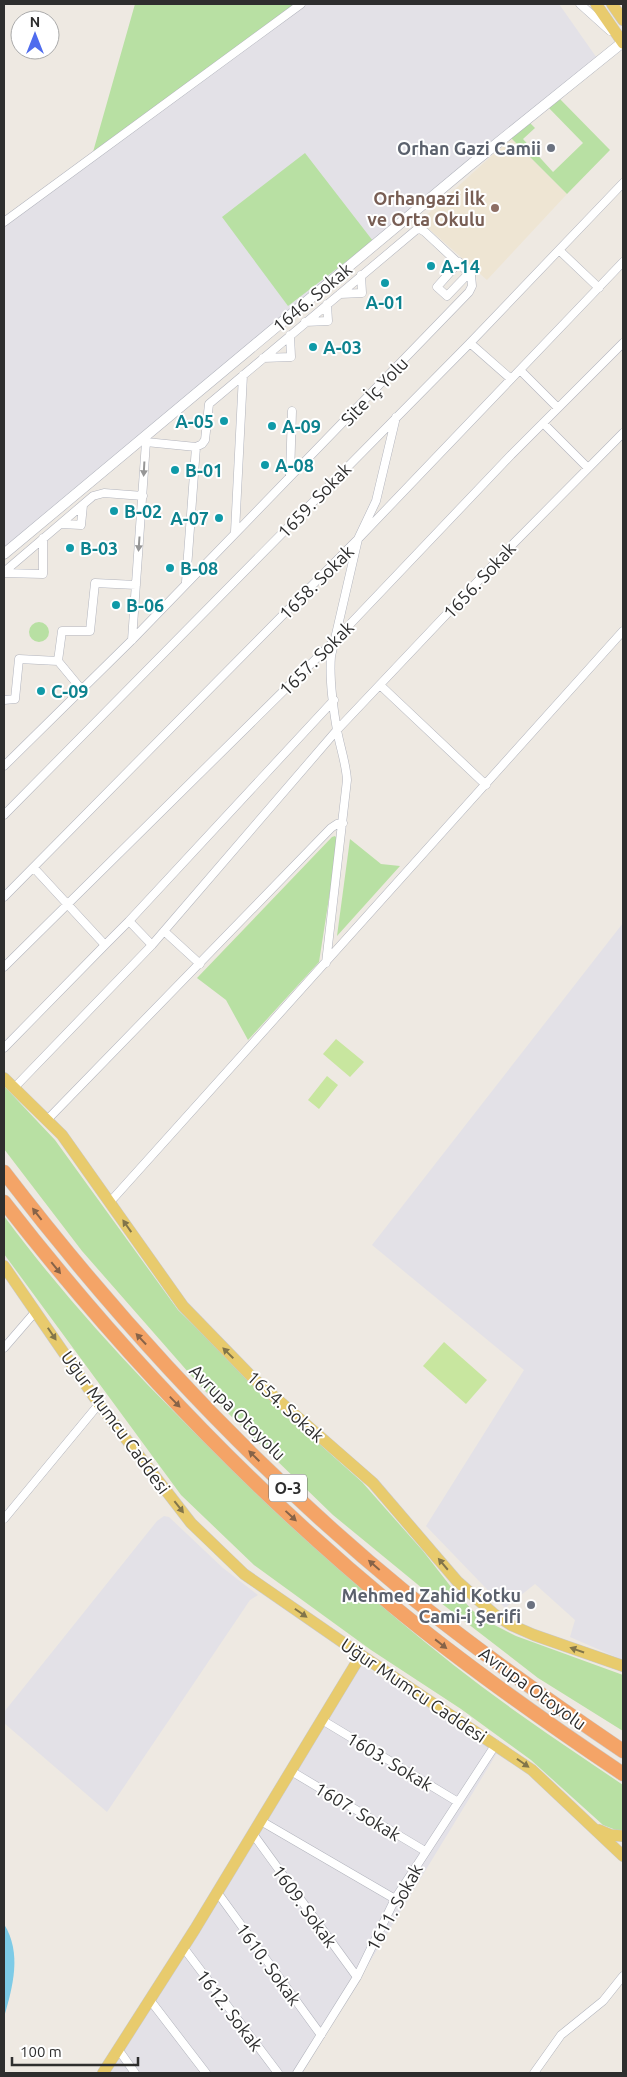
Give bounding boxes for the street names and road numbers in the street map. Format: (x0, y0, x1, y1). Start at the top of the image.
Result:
street label: 1646. Sokak (269, 258, 355, 336)
street label: Site İç Yolu (337, 353, 411, 429)
street label: 1659. Sokak (273, 458, 355, 542)
street label: 1656. Sokak (439, 538, 519, 622)
street label: 1658. Sokak (275, 541, 357, 623)
street label: 1657. Sokak (275, 617, 357, 699)
street label: Uğur Mumcu Caddesi (57, 1347, 175, 1497)
street label: Avrupa Otoyolu (186, 1360, 290, 1464)
street label: 1654. Sokak (243, 1366, 329, 1446)
road number: O-3 (269, 1475, 307, 1502)
street label: Uğur Mumcu Caddesi (337, 1634, 491, 1746)
street label: Avrupa Otoyolu (476, 1643, 590, 1733)
street label: 1603. Sokak (343, 1728, 437, 1794)
street label: 1607. Sokak (311, 1778, 405, 1844)
street label: 1611. Sokak (362, 1860, 426, 1954)
street label: 1609. Sokak (269, 1861, 341, 1951)
street label: 1610. Sokak (233, 1919, 305, 2009)
street label: 1612. Sokak (193, 1965, 267, 2055)

